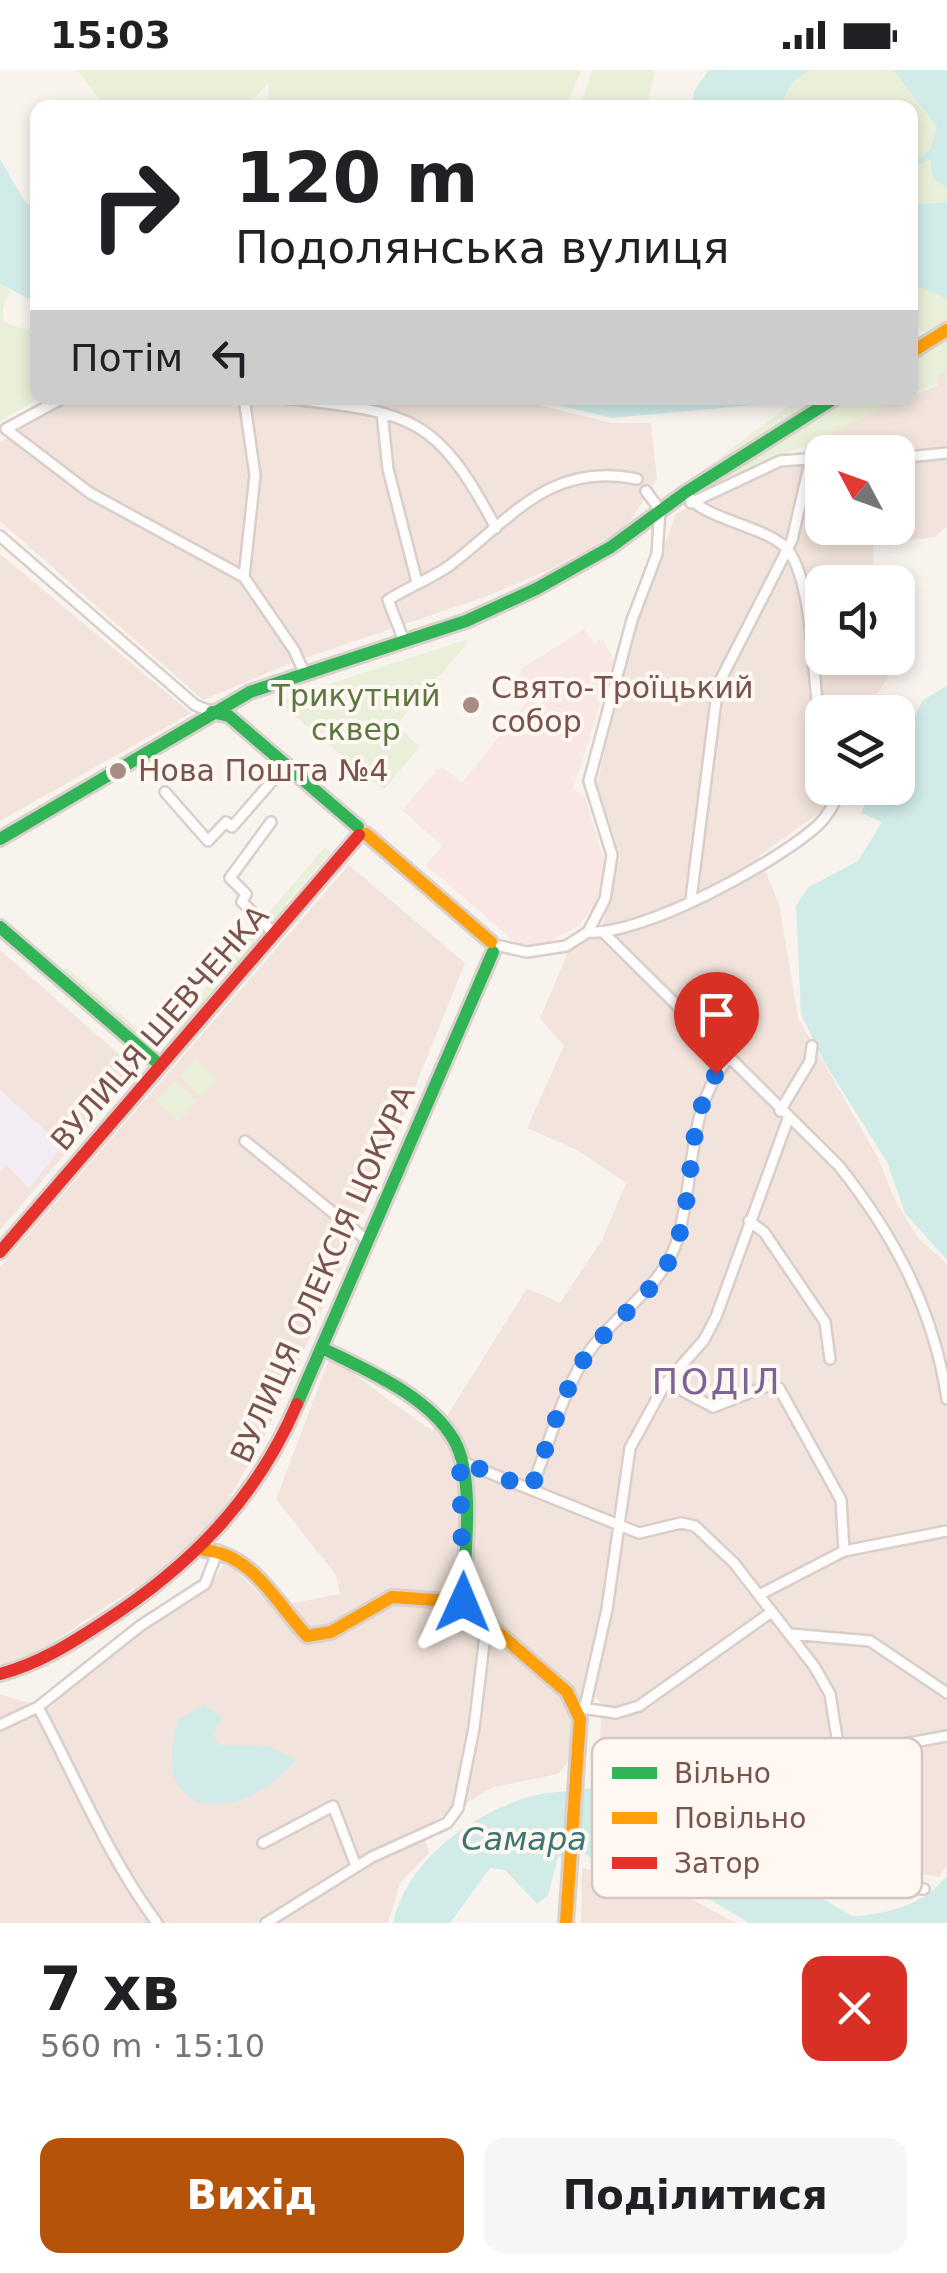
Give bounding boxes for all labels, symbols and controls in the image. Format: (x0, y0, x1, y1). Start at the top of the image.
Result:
text: 15:03 (50, 13, 171, 57)
text: 120 m (235, 137, 478, 219)
icon: right (70, 140, 200, 270)
text: Подолянська вулиця (235, 221, 729, 274)
icon: left (203, 330, 258, 385)
text: Потім (70, 336, 183, 380)
north arrow (805, 435, 915, 545)
map controls (805, 435, 915, 805)
button: sound (805, 565, 915, 675)
place label: Свято-Троїцький собор (491, 670, 754, 739)
park label: Трикутний сквер (271, 678, 440, 747)
marker: Свято-Троїцький собор (460, 694, 482, 716)
button: layers (805, 695, 915, 805)
place label: Нова Пошта №4 (138, 753, 389, 788)
marker: Нова Пошта №4 (107, 760, 129, 782)
street label: ВУЛИЦЯ ШЕВЧЕНКА (44, 898, 276, 1157)
pin (674, 972, 759, 1075)
icon: arrive (689, 987, 744, 1042)
street label: ВУЛИЦЯ ОЛЕКСІЯ ЦОКУРА (223, 1079, 422, 1468)
district label: ПОДІЛ (652, 1362, 782, 1402)
position arrow (411, 1550, 515, 1654)
legend (592, 1738, 922, 1898)
text: Вільно (674, 1757, 771, 1790)
text: Повільно (674, 1802, 806, 1835)
water label: Самара (461, 1820, 587, 1858)
text: Затор (674, 1847, 760, 1880)
text: 7 хв (40, 1954, 179, 2024)
button: close (802, 1956, 907, 2061)
text: 560 m · 15:10 (40, 2027, 265, 2065)
button: Вихід (40, 2138, 464, 2253)
button: Поділитися (484, 2138, 907, 2253)

